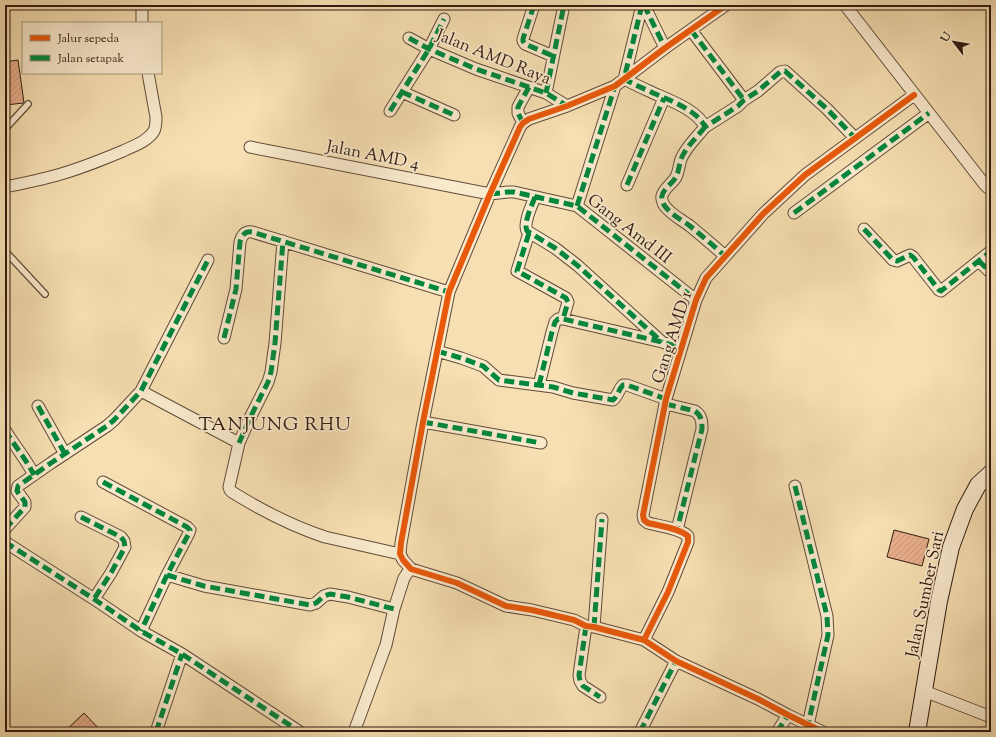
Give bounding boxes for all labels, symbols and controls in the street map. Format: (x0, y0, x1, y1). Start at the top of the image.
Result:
legend (22, 22, 162, 74)
north arrow (934, 22, 974, 62)
street label: Jalan AMD Raya (431, 24, 554, 92)
text: U (937, 29, 955, 46)
text: Jalur sepeda (57, 30, 119, 48)
text: Jalan setapak (57, 50, 124, 68)
street label: Jalan AMD 4 (323, 135, 422, 177)
street label: Gang Amd III (582, 189, 676, 270)
street label: Gang AMD 1 (647, 288, 699, 387)
district label: TANJUNG RHU (198, 412, 352, 439)
street label: Jalan Sumber Sari (901, 529, 951, 661)

